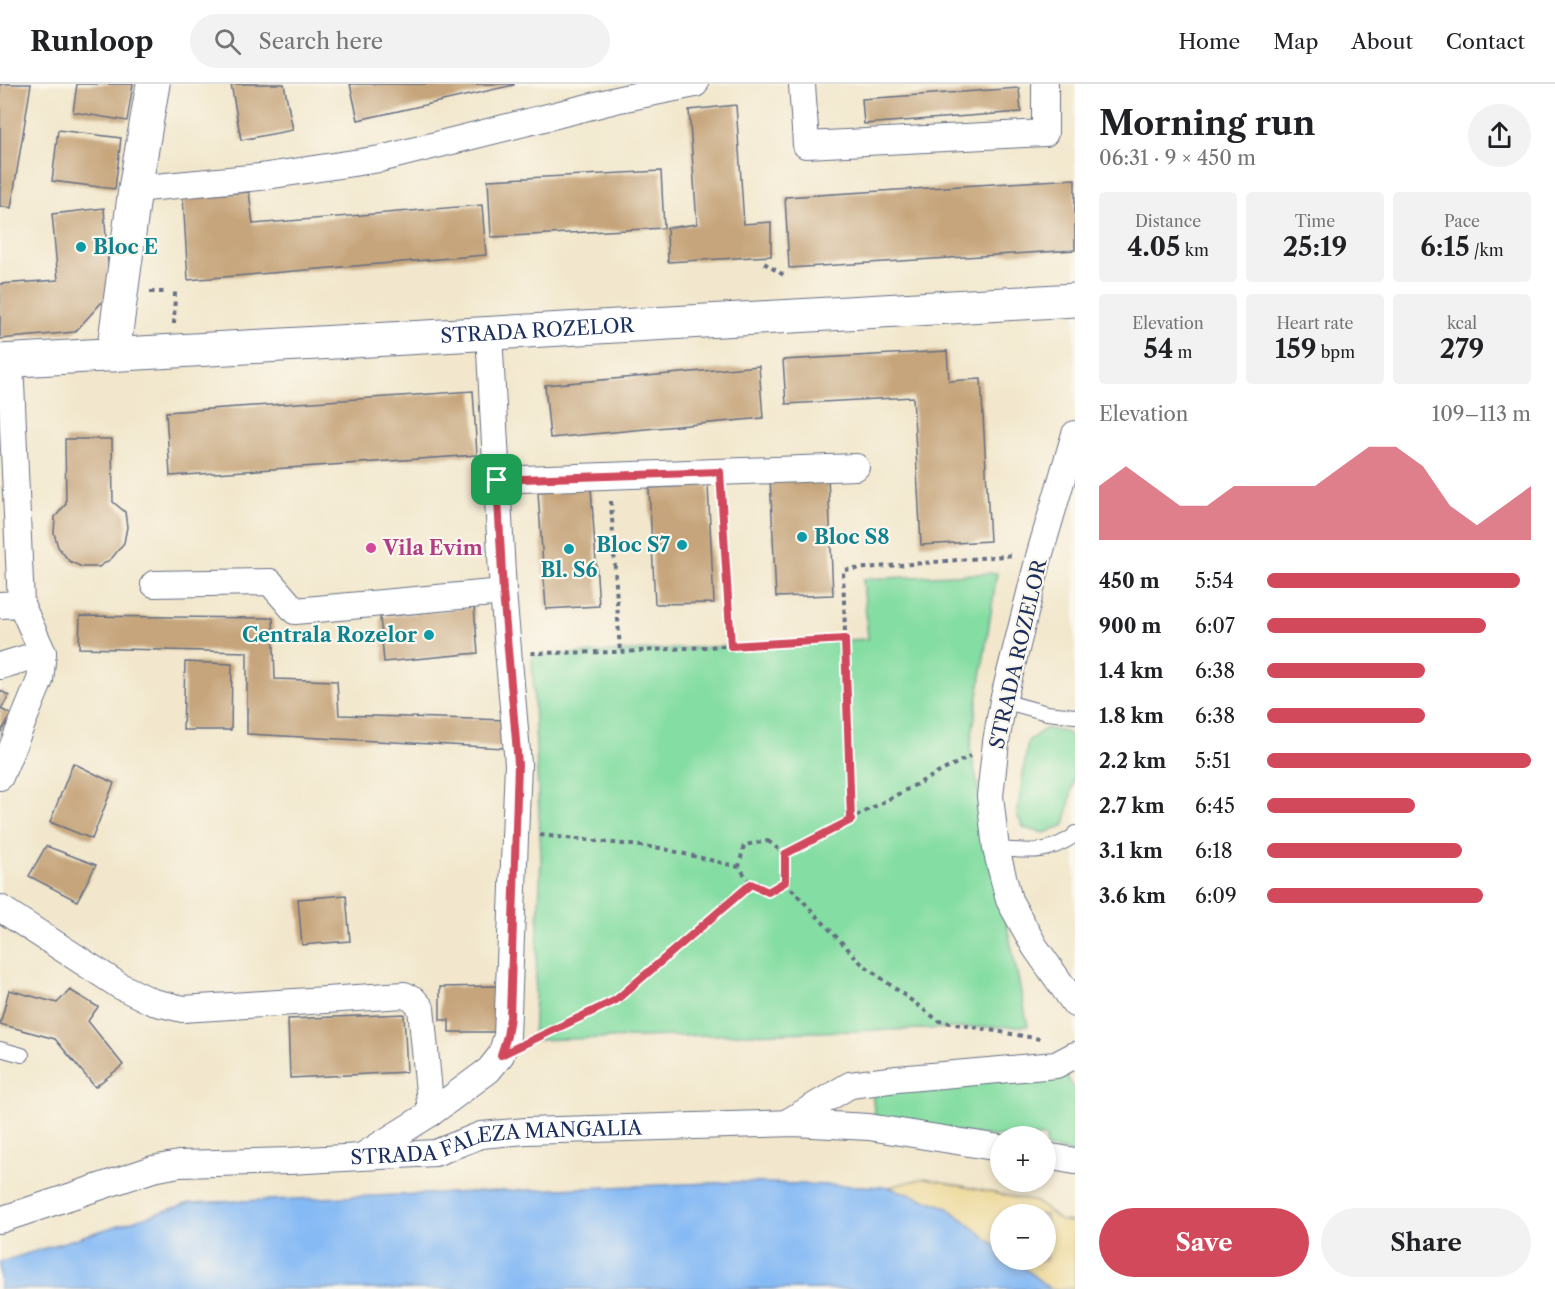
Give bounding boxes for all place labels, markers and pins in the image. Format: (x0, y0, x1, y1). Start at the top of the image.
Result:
place label: Bloc E (93, 235, 158, 259)
marker: Bloc E (74, 240, 88, 254)
pin (471, 454, 522, 505)
place label: Bloc S8 (814, 525, 890, 549)
marker: Bloc S8 (795, 530, 809, 544)
place label: Bloc S7 (596, 533, 671, 557)
place label: Vila Evim (382, 536, 483, 560)
marker: Bloc S7 (675, 538, 689, 552)
marker: Vila Evim (364, 541, 378, 555)
marker: Bl. S6 (562, 542, 576, 556)
place label: Bl. S6 (540, 558, 598, 582)
place label: Centrala Rozelor (242, 623, 417, 647)
marker: Centrala Rozelor (422, 628, 436, 642)

